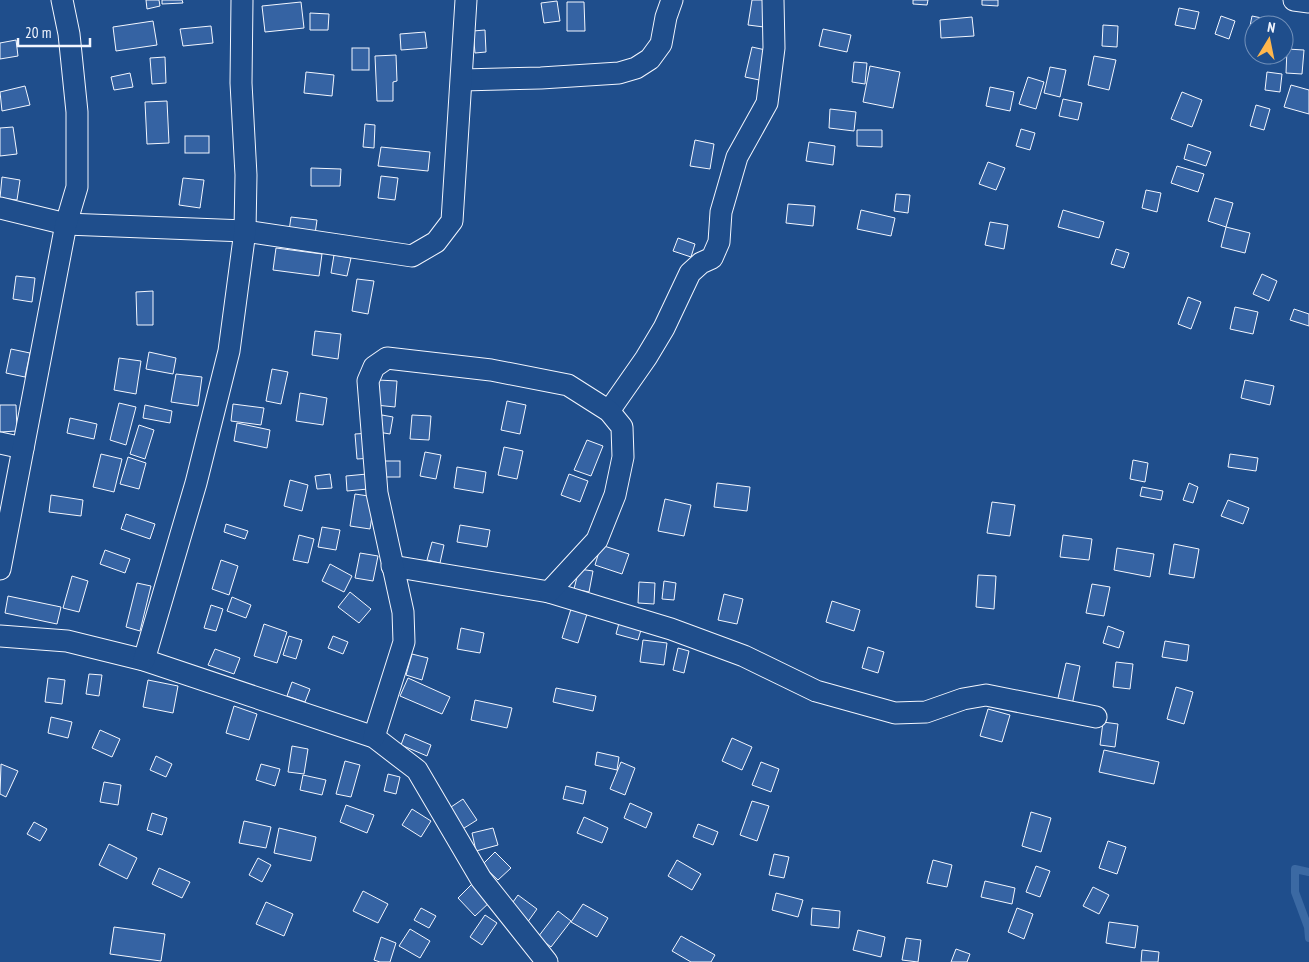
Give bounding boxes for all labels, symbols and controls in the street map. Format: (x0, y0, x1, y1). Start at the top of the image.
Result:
scale bar (18, 15, 90, 47)
north arrow (1244, 15, 1294, 65)
text: N (1266, 18, 1277, 37)
text: 20 m (25, 23, 51, 42)

